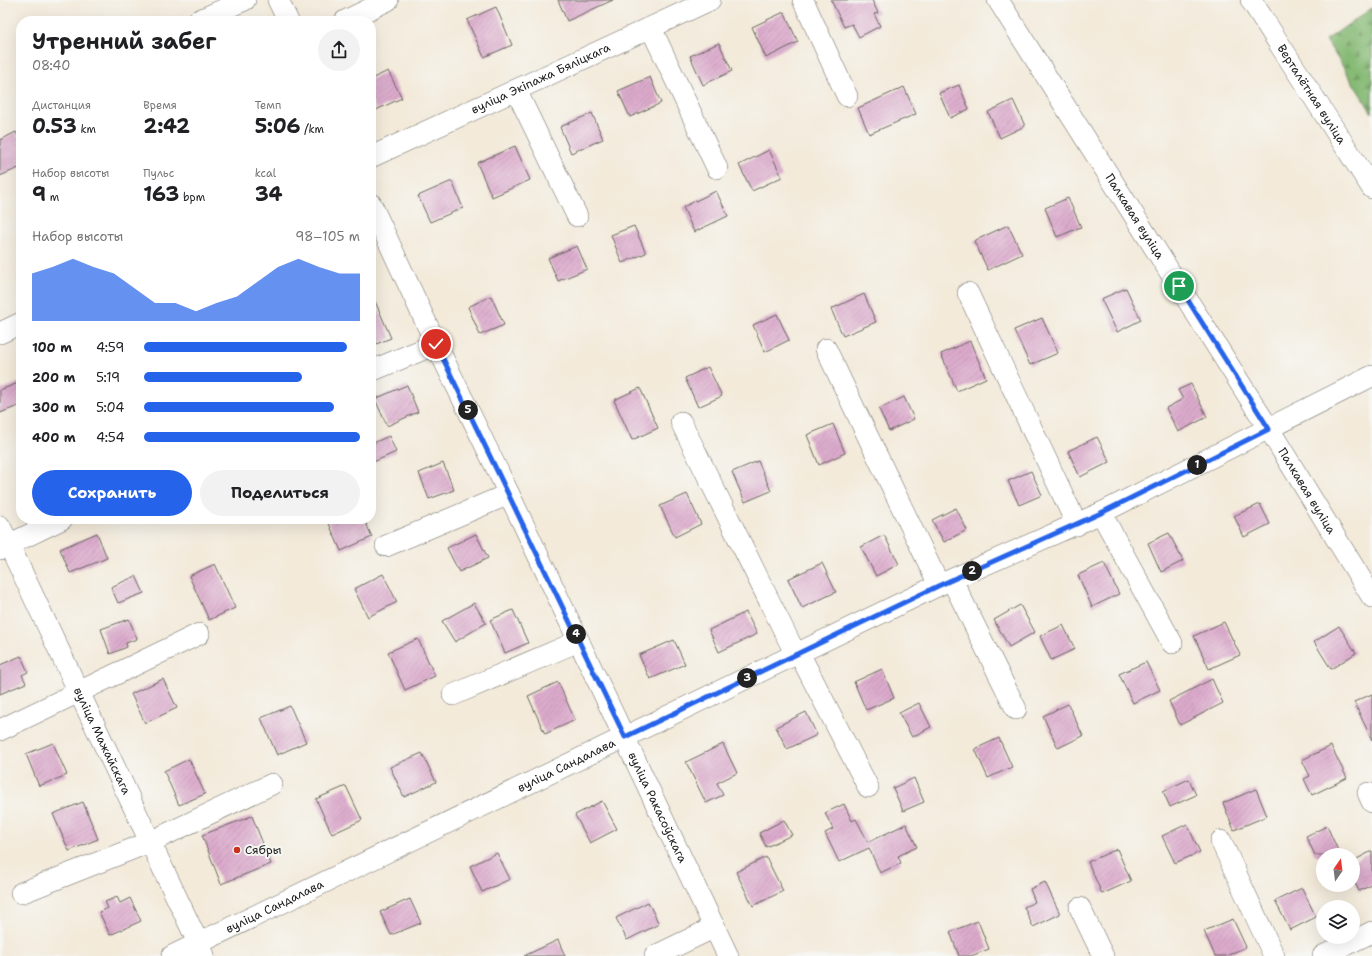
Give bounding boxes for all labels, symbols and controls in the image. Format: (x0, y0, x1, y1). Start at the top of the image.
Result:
text: Утренний забег (32, 27, 216, 56)
button: share (318, 29, 360, 71)
street label: вуліца Экіпажа Бяліцкага (469, 39, 613, 118)
street label: Верталётная вуліца (1274, 41, 1350, 148)
text: 08:40 (32, 57, 70, 74)
text: Дистанция (32, 98, 91, 113)
text: Время (143, 98, 177, 113)
text: Темп (255, 98, 281, 113)
text: 0.53 (32, 113, 77, 139)
text: 2:42 (143, 113, 190, 139)
text: 5:06 (255, 113, 301, 139)
text: km (77, 122, 96, 137)
text: /km (301, 122, 324, 137)
text: Набор высоты (32, 166, 109, 181)
text: Пульс (143, 166, 174, 181)
text: kcal (255, 166, 276, 181)
street label: Палкавая вуліца (1102, 171, 1168, 263)
text: 9 (32, 181, 46, 207)
text: 163 (143, 181, 179, 207)
text: 34 (255, 181, 282, 207)
text: m (46, 190, 59, 205)
text: bpm (179, 190, 205, 205)
text: Набор высоты (32, 228, 123, 245)
text: 98–105 m (295, 228, 360, 245)
pin (1162, 269, 1196, 303)
icon: arrive (1168, 275, 1190, 297)
pin (419, 327, 453, 361)
icon: check (425, 333, 447, 355)
text: 100 m (32, 339, 72, 356)
text: 4:59 (96, 339, 124, 356)
text: 200 m (32, 369, 75, 386)
text: 5:19 (96, 369, 120, 386)
text: 300 m (32, 399, 76, 416)
text: 5:04 (96, 399, 124, 416)
pin: 5 (458, 400, 478, 420)
text: 5 (465, 402, 471, 417)
text: 400 m (32, 429, 76, 446)
text: 4:54 (96, 429, 125, 446)
street label: Палкавая вуліца (1274, 445, 1340, 537)
pin: 1 (1187, 455, 1207, 475)
text: 1 (1194, 457, 1200, 472)
button: Сохранить (32, 470, 192, 516)
button: Поделиться (200, 470, 360, 516)
pin: 2 (962, 561, 982, 581)
text: 2 (968, 563, 976, 578)
pin: 4 (566, 624, 586, 644)
text: 4 (572, 626, 580, 641)
pin: 3 (737, 668, 757, 688)
text: 3 (743, 670, 751, 685)
street label: вуліца Мажайскага (70, 685, 135, 798)
street label: вуліца Сандалава (515, 735, 618, 796)
street label: вуліца Ракасоўскага (624, 749, 691, 866)
place label: Сябры (245, 842, 281, 858)
marker: Сябры (232, 845, 242, 855)
north arrow (1316, 848, 1360, 892)
map controls (1316, 848, 1360, 944)
street label: вуліца Сандалава (223, 876, 327, 937)
button: layers (1316, 900, 1360, 944)

